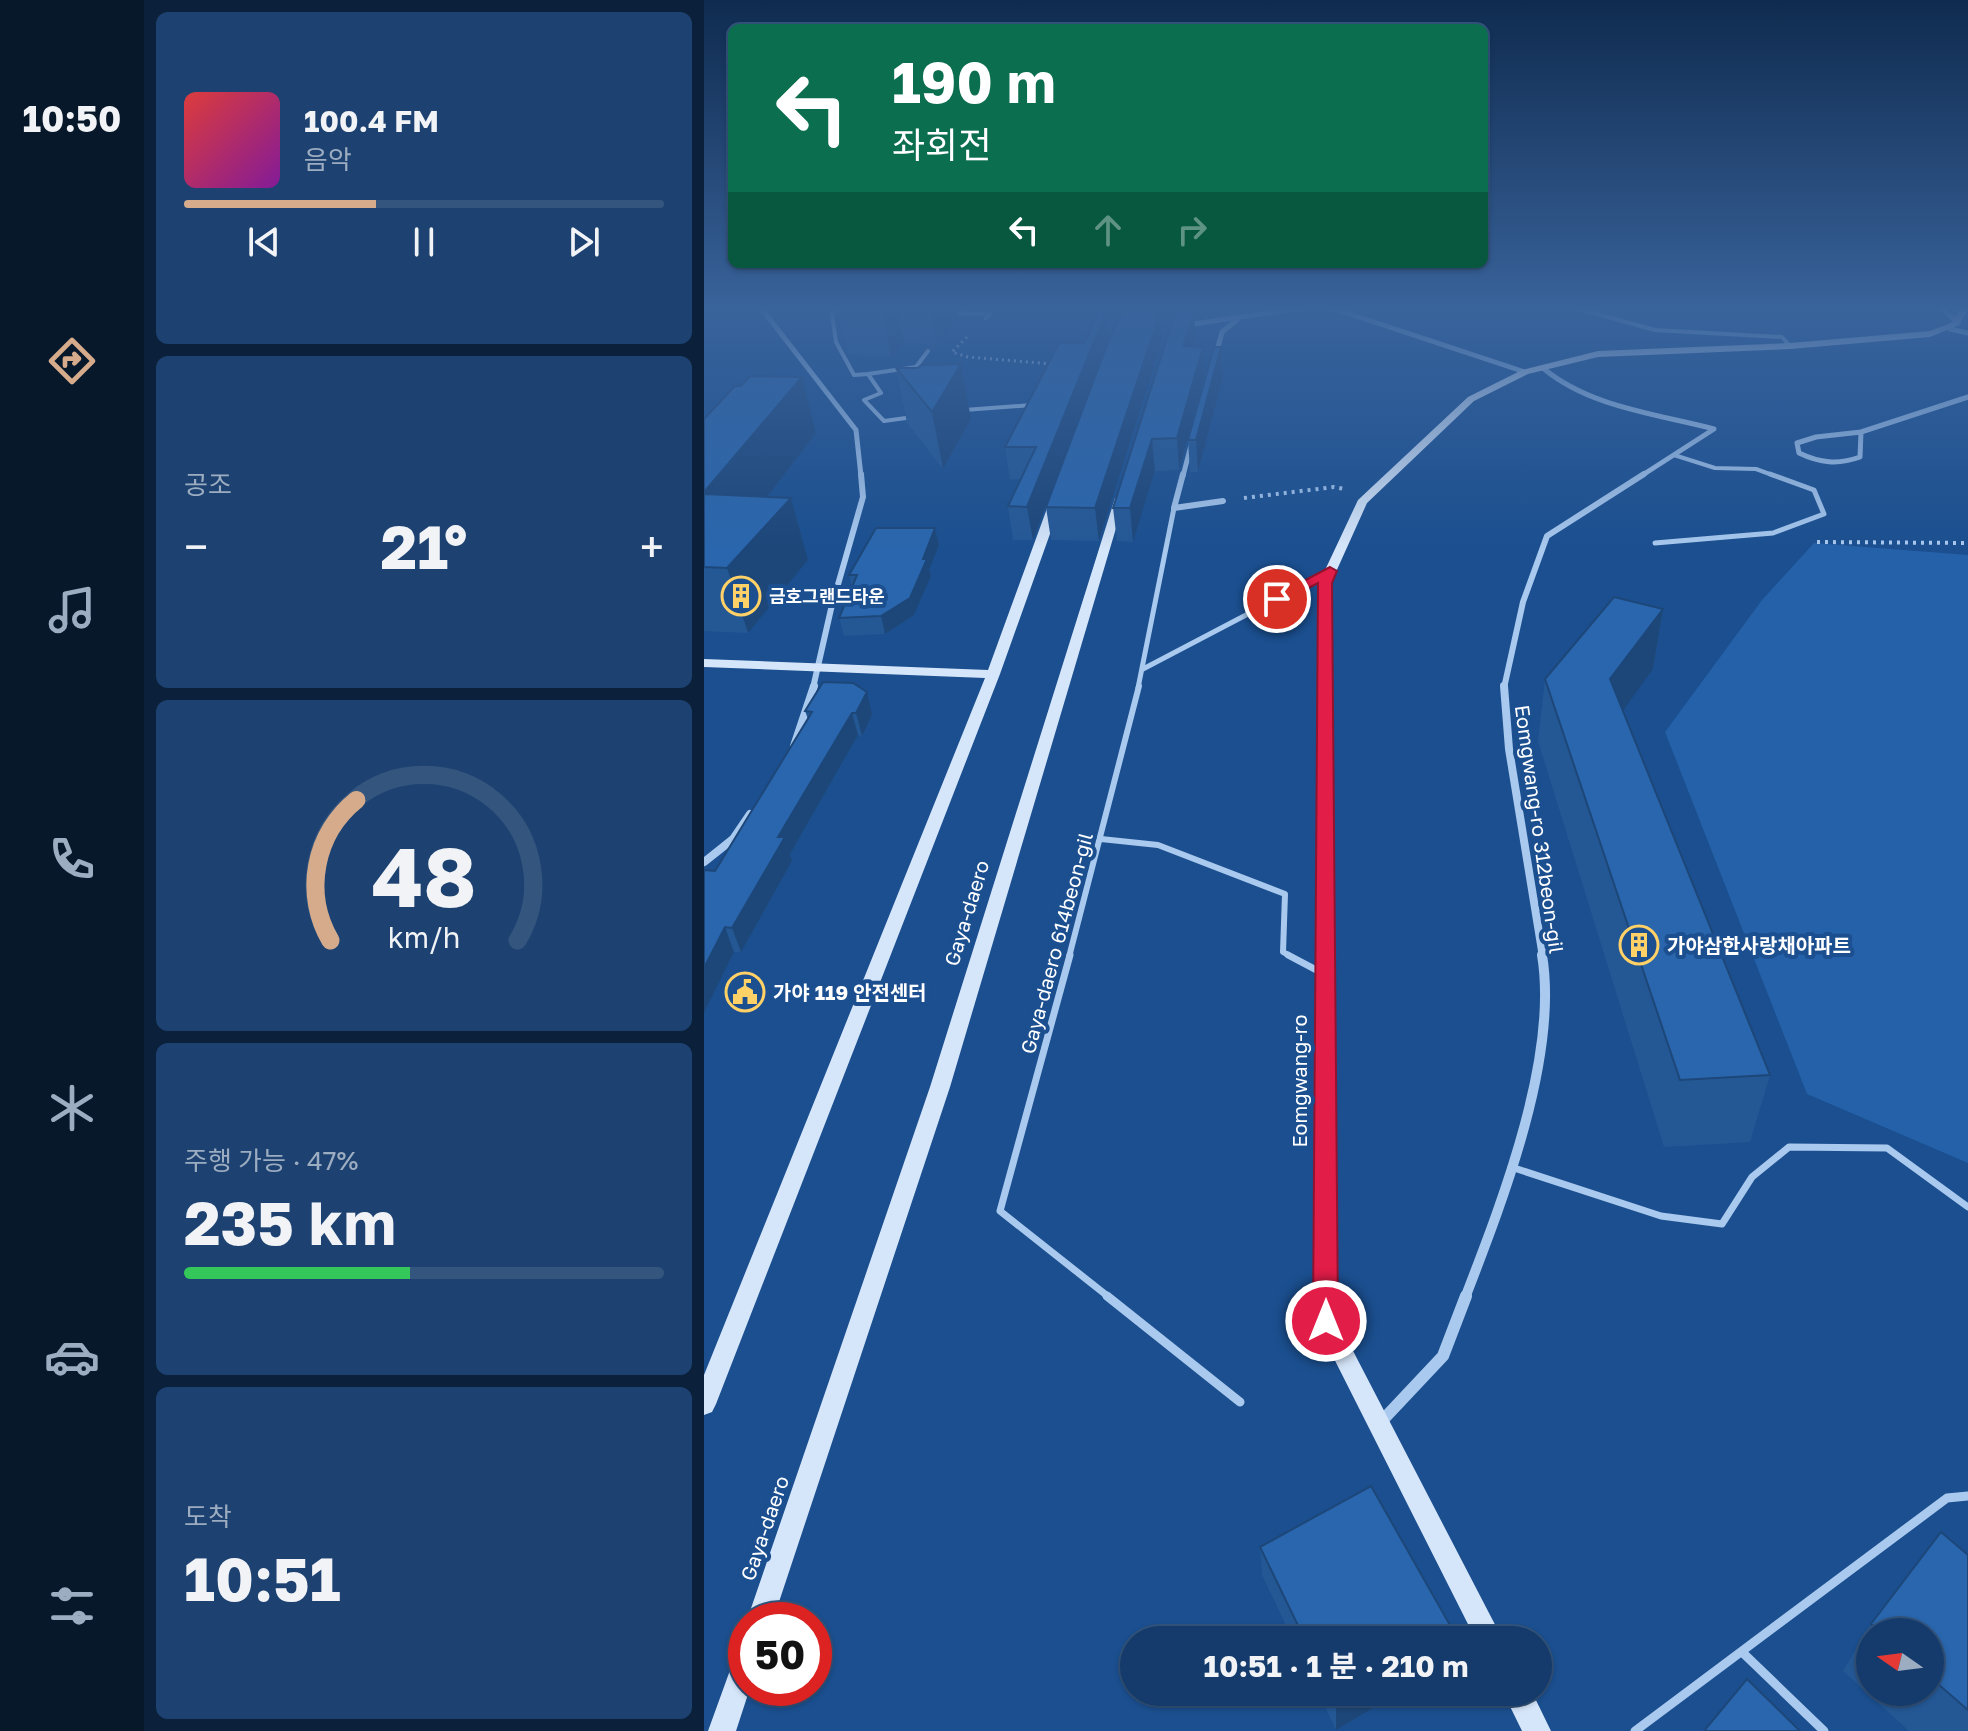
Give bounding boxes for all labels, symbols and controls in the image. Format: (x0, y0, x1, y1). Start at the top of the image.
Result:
text: 190 m (892, 48, 1056, 115)
icon: left (760, 56, 864, 160)
text: 10:50 (23, 97, 121, 140)
text: 100.4 FM (304, 103, 439, 139)
text: 좌회전 (892, 123, 991, 166)
text: 음악 (304, 144, 352, 175)
icon: left (1002, 208, 1046, 252)
icon: ahead (1086, 208, 1130, 252)
icon: right (1170, 208, 1214, 252)
icon: previous (242, 220, 286, 264)
icon: pause (402, 220, 446, 264)
icon: next (562, 220, 606, 264)
icon: directions (44, 333, 100, 389)
text: 공조 (184, 469, 232, 500)
text: 21° (381, 510, 467, 582)
text: − (184, 520, 208, 573)
text: + (640, 520, 664, 573)
pin (1243, 565, 1311, 633)
building icon: 금호그랜드타운 (720, 575, 762, 617)
icon: arrive (1255, 577, 1299, 621)
icon: music (44, 582, 100, 638)
place label: 금호그랜드타운 (769, 585, 885, 607)
street label: Eomgwang-ro 312beon-gil (1511, 703, 1569, 955)
text: 48 (371, 825, 477, 925)
street label: Gaya-daero 614beon-gil (1015, 830, 1097, 1056)
icon: phone (44, 831, 100, 887)
street label: Gaya-daero (939, 857, 993, 969)
text: km/h (388, 921, 460, 955)
building icon: 가야삼한사랑채아파트 (1618, 924, 1660, 966)
place label: 가야삼한사랑채아파트 (1667, 933, 1851, 957)
public building icon: 가야 119 안전센터 (724, 971, 766, 1013)
place label: 가야 119 안전센터 (773, 980, 927, 1004)
street label: Eomgwang-ro (1287, 1015, 1311, 1147)
icon: climate (44, 1080, 100, 1136)
text: 주행 가능 · 47% (184, 1145, 358, 1176)
text: 235 km (184, 1186, 396, 1258)
position arrow (1284, 1279, 1368, 1363)
icon: car (44, 1329, 100, 1385)
street label: Gaya-daero (735, 1472, 793, 1584)
text: 도착 (184, 1501, 232, 1532)
text: 10:51 (184, 1542, 341, 1614)
icon: filters (44, 1578, 100, 1634)
speed limit sign: 50 (728, 1602, 832, 1706)
north arrow (1856, 1618, 1944, 1706)
map controls (1856, 1618, 1944, 1706)
text: 10:51 · 1 분 · 210 m (1203, 1648, 1469, 1684)

